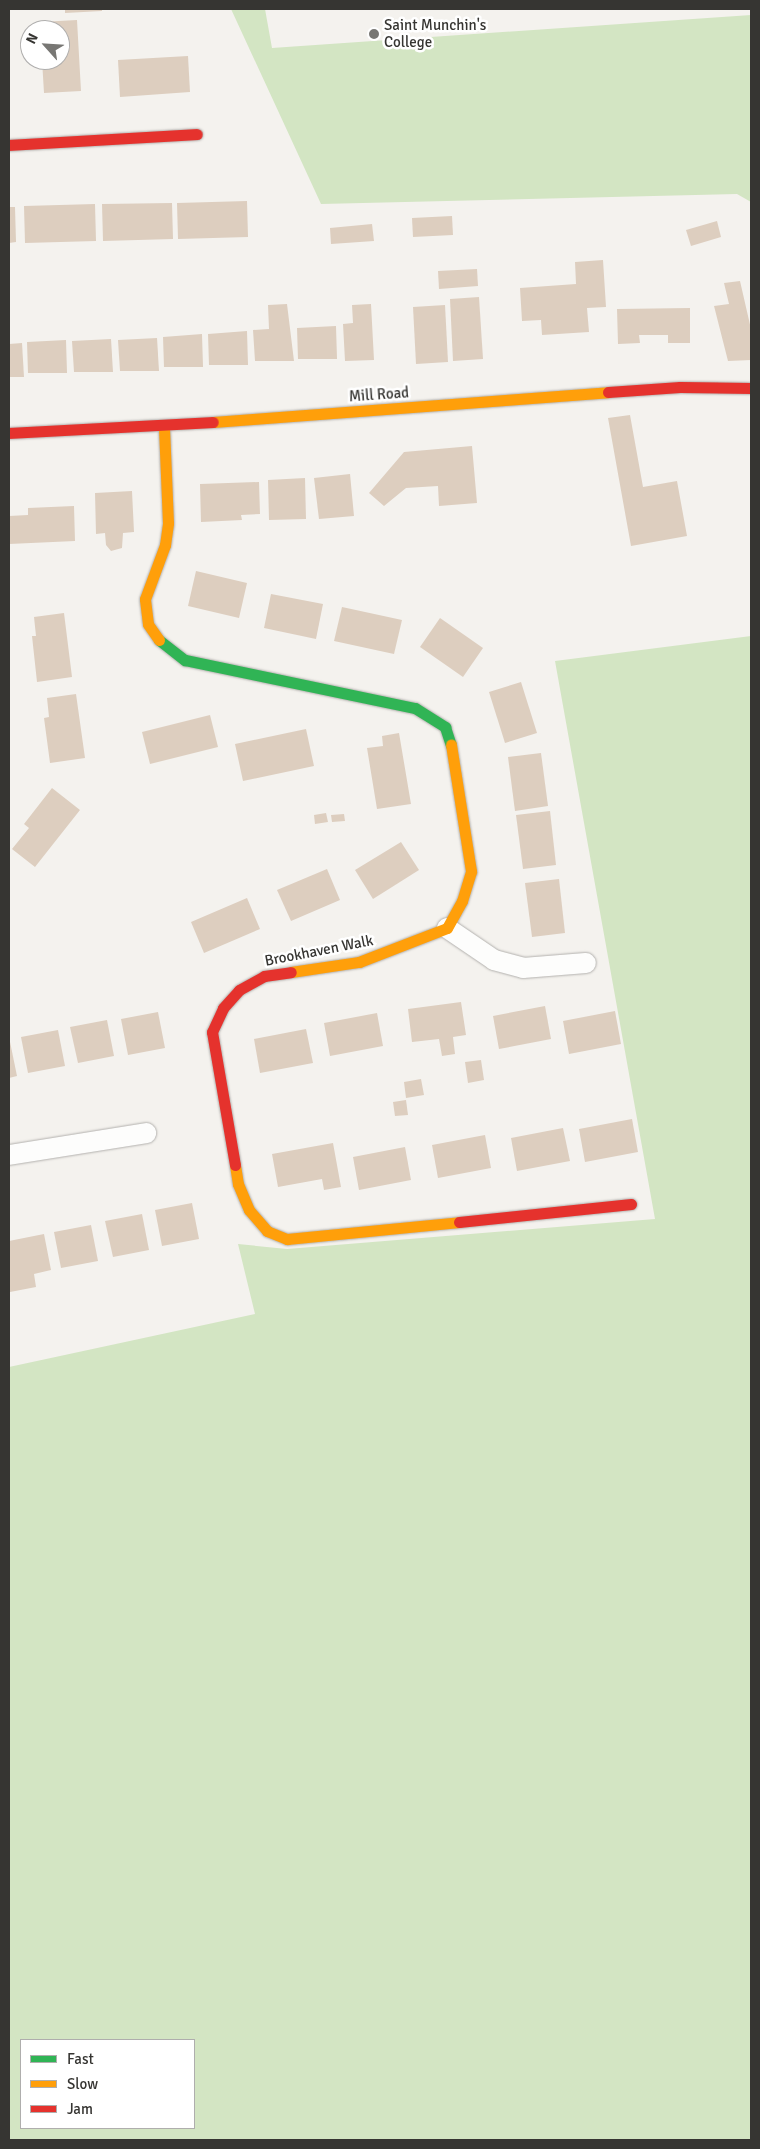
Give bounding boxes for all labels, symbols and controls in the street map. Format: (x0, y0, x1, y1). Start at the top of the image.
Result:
place label: Saint Munchin's College (384, 16, 486, 51)
north arrow (20, 20, 70, 70)
marker: Saint Munchin's College (368, 28, 380, 40)
text: N (22, 31, 42, 47)
street label: Mill Road (348, 384, 410, 406)
street label: Brookhaven Walk (263, 932, 375, 970)
legend (20, 2039, 195, 2129)
text: Fast (67, 2050, 94, 2068)
text: Slow (67, 2075, 98, 2093)
text: Jam (67, 2100, 93, 2118)

